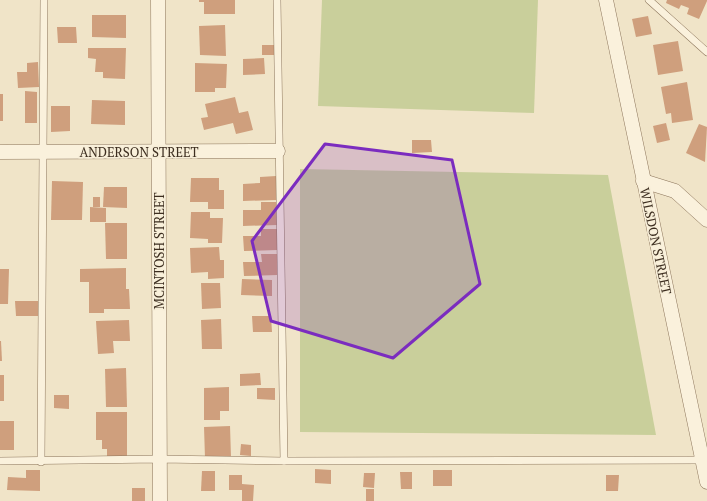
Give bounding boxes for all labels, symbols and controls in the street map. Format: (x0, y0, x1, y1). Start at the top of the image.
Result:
street label: ANDERSON STREET (79, 143, 199, 161)
street label: WILSDON STREET (636, 186, 676, 296)
street label: MCINTOSH STREET (150, 192, 168, 310)

